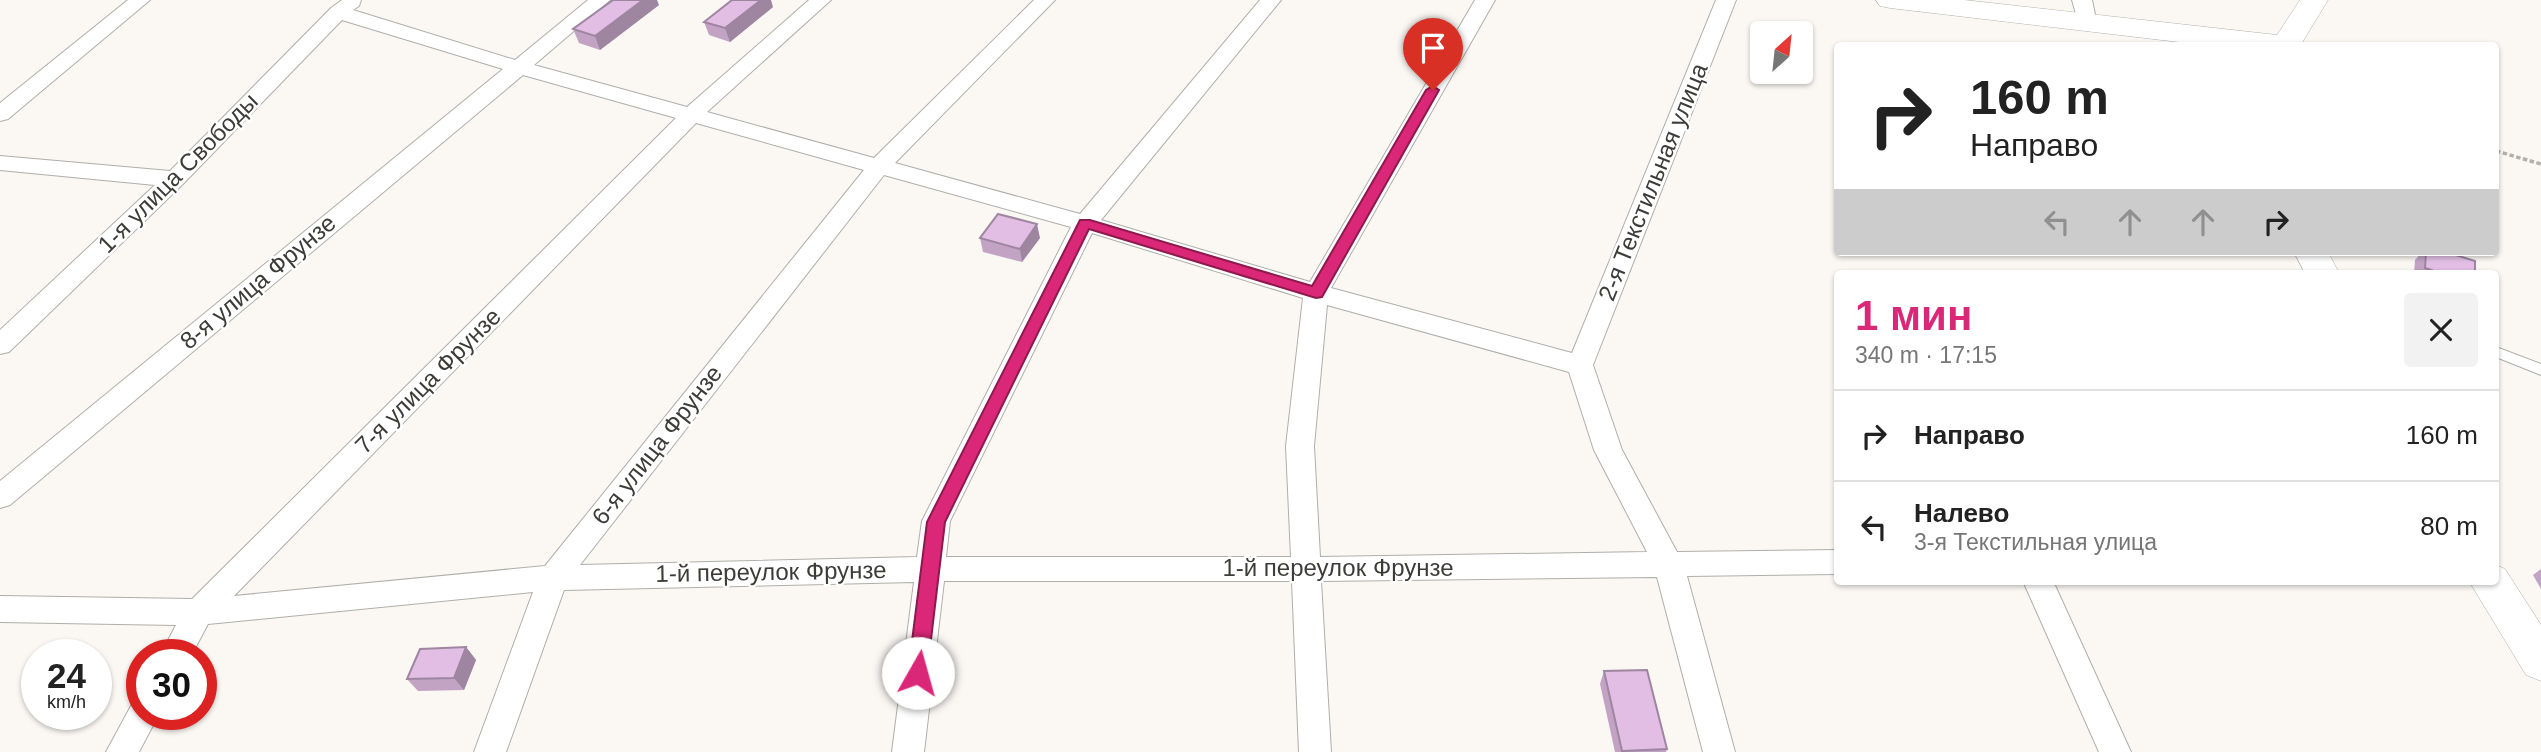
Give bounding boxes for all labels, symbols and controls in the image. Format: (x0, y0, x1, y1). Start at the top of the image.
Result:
pin (1403, 18, 1463, 90)
north arrow (1750, 21, 1813, 84)
map controls (1750, 21, 1813, 84)
icon: arrive (1414, 29, 1452, 67)
street label: 2-я Текстильная улица (1593, 59, 1713, 304)
icon: right (1855, 70, 1946, 161)
text: 160 m (1970, 70, 2109, 124)
street label: 1-я улица Свободы (92, 87, 263, 258)
text: Направо (1970, 127, 2098, 163)
icon: left (2038, 203, 2076, 241)
icon: ahead (2111, 203, 2149, 241)
icon: ahead (2184, 203, 2222, 241)
icon: right (2257, 203, 2295, 241)
street label: 8-я улица Фрунзе (175, 209, 341, 354)
text: 1 мин (1855, 292, 1972, 339)
button: close (2404, 293, 2478, 367)
street label: 7-я улица Фрунзе (349, 302, 506, 459)
text: 340 m · 17:15 (1855, 342, 1997, 368)
street label: 6-я улица Фрунзе (586, 360, 727, 530)
icon: right (1855, 417, 1893, 455)
text: Направо (1914, 420, 2025, 450)
text: 160 m (2406, 420, 2478, 450)
text: Налево (1914, 498, 2009, 528)
icon: left (1855, 508, 1893, 546)
text: 80 m (2420, 511, 2478, 541)
text: 3-я Текстильная улица (1914, 529, 2157, 555)
street label: 1-й переулок Фрунзе (1222, 554, 1454, 581)
street label: 1-й переулок Фрунзе (655, 556, 887, 587)
position arrow (881, 636, 955, 710)
speed limit sign: 30 (126, 639, 217, 730)
text: 24 (47, 656, 86, 695)
text: km/h (47, 692, 86, 712)

